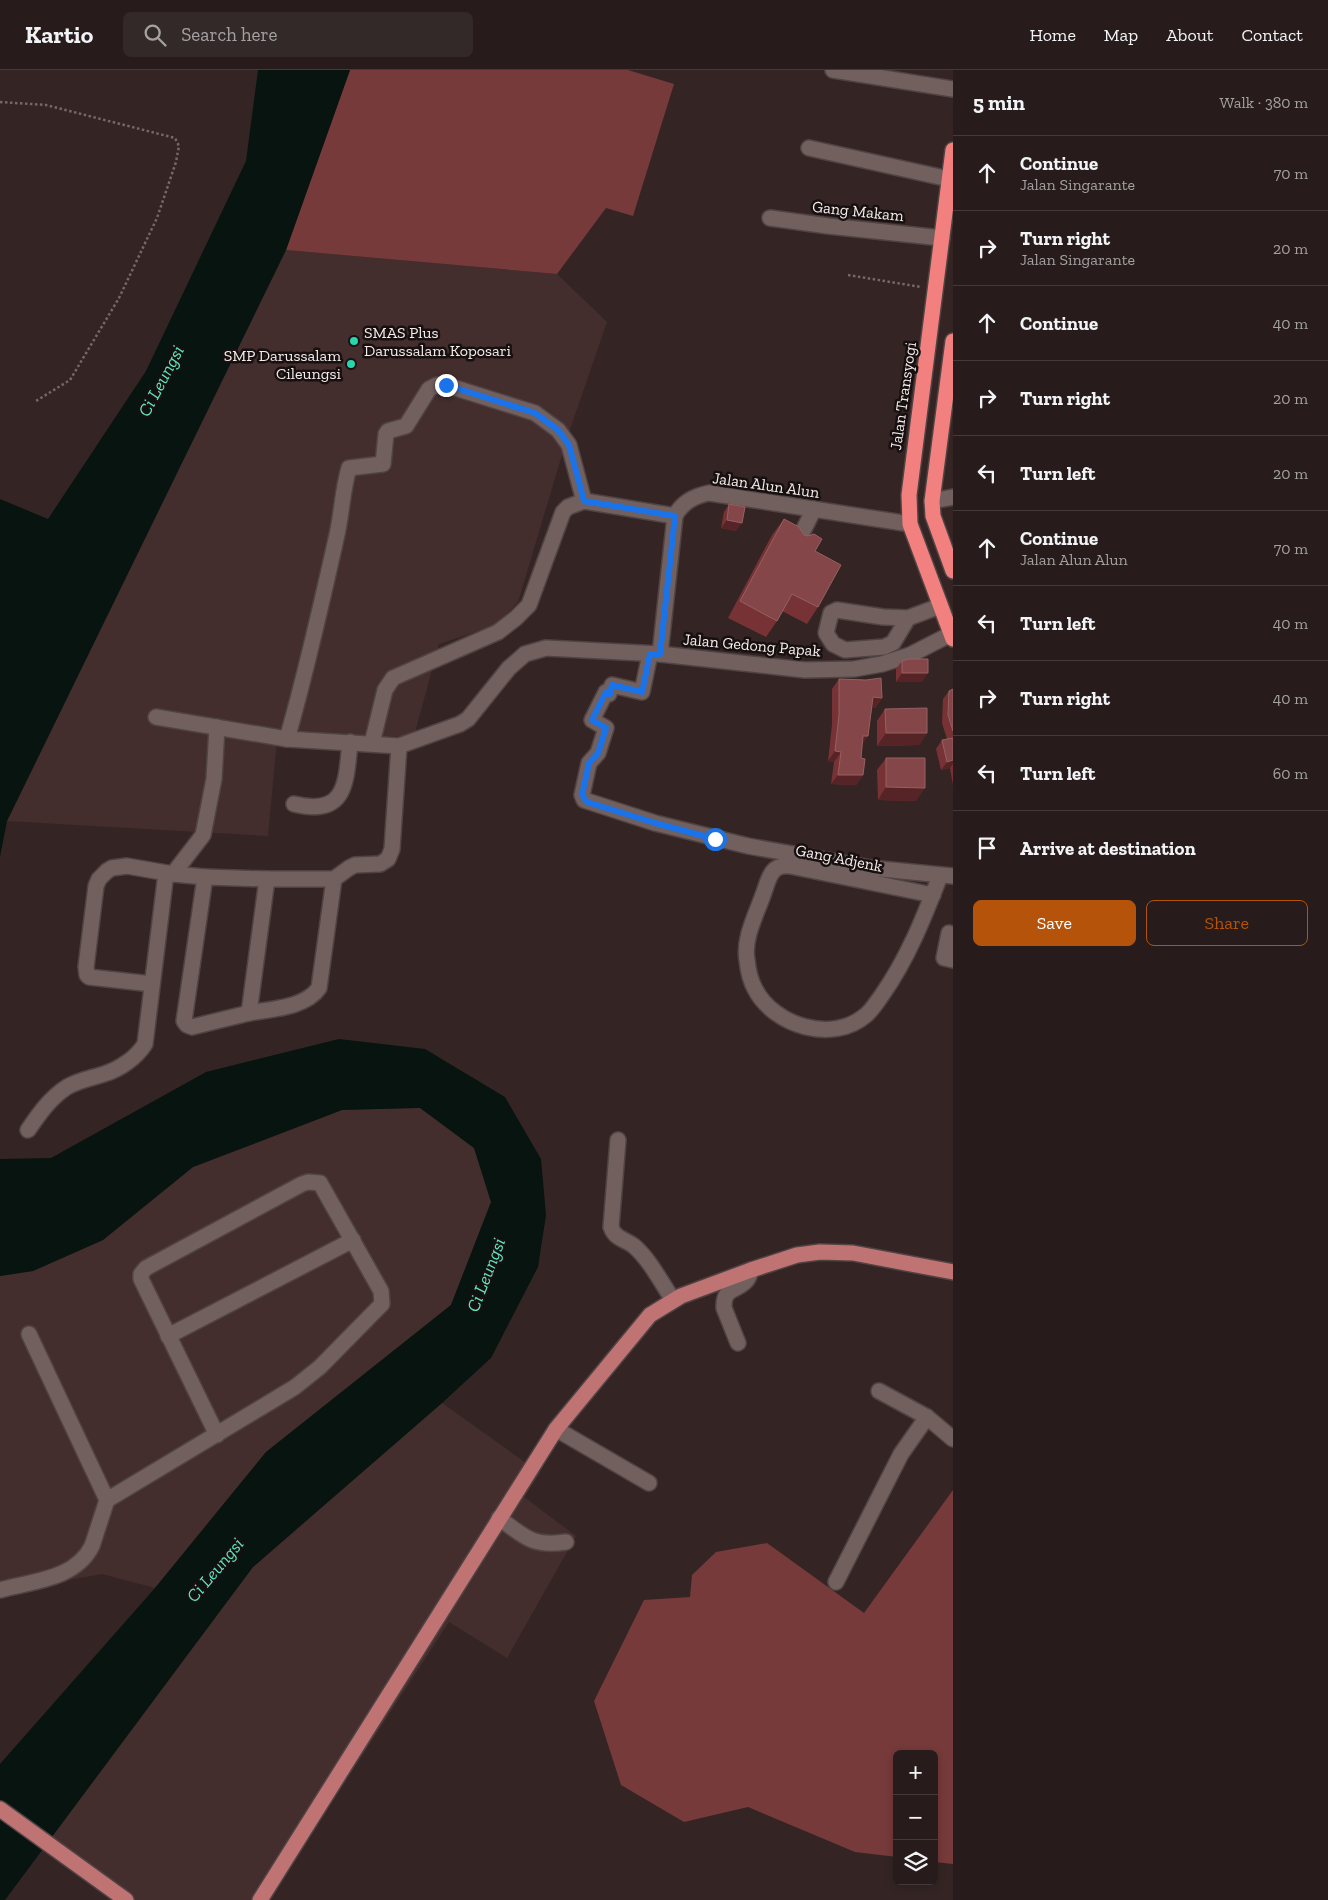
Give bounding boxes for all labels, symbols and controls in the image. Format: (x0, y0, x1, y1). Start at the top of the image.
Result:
search box (123, 12, 473, 57)
text: Kartio (25, 20, 93, 49)
icon: search (141, 21, 169, 49)
text: Search here (181, 23, 277, 46)
text: Home (1029, 24, 1076, 46)
text: Map (1104, 24, 1138, 46)
text: About (1166, 24, 1213, 46)
text: Contact (1241, 24, 1303, 46)
text: 5 min (973, 90, 1025, 115)
text: Walk · 380 m (1220, 93, 1308, 112)
text: Continue (1020, 152, 1098, 175)
icon: ahead (973, 159, 1001, 187)
text: 70 m (1274, 164, 1308, 183)
text: Jalan Singarante (1020, 175, 1135, 194)
street label: Gang Makam (811, 197, 905, 225)
text: Turn right (1020, 227, 1110, 250)
icon: right (973, 234, 1001, 262)
text: 20 m (1273, 239, 1308, 258)
text: Jalan Singarante (1020, 250, 1135, 269)
icon: ahead (973, 309, 1001, 337)
text: Continue (1020, 312, 1098, 335)
text: 40 m (1273, 314, 1308, 333)
place label: SMAS Plus Darussalam Koposari (364, 323, 511, 360)
marker: SMAS Plus Darussalam Koposari (348, 335, 360, 347)
street label: Jalan Transyogi (886, 340, 920, 451)
water label: Ci Leungsi (133, 342, 189, 420)
place label: SMP Darussalam Cileungsi (224, 346, 342, 383)
marker: SMP Darussalam Cileungsi (345, 358, 357, 370)
route end (435, 374, 458, 397)
icon: right (973, 384, 1001, 412)
text: Turn right (1020, 387, 1110, 410)
text: 20 m (1273, 389, 1308, 408)
icon: left (973, 459, 1001, 487)
text: Turn left (1020, 462, 1095, 485)
text: 20 m (1273, 464, 1308, 483)
street label: Jalan Alun Alun (711, 468, 821, 502)
text: Continue (1020, 527, 1098, 550)
icon: ahead (973, 534, 1001, 562)
text: 70 m (1274, 539, 1308, 558)
text: Jalan Alun Alun (1020, 550, 1128, 569)
icon: left (973, 609, 1001, 637)
text: Turn left (1020, 612, 1095, 635)
text: 40 m (1273, 614, 1308, 633)
street label: Jalan Gedong Papak (682, 630, 822, 661)
icon: right (973, 684, 1001, 712)
text: Turn right (1020, 687, 1110, 710)
text: 40 m (1273, 689, 1308, 708)
icon: left (973, 759, 1001, 787)
text: Turn left (1020, 762, 1095, 785)
text: 60 m (1273, 764, 1308, 783)
route start (704, 828, 727, 851)
icon: arrive (973, 834, 1001, 862)
text: Arrive at destination (1020, 837, 1196, 860)
street label: Gang Adjenk (794, 840, 885, 876)
button: Save (973, 900, 1136, 946)
button: Share (1146, 900, 1308, 946)
water label: Ci Leungsi (462, 1235, 510, 1315)
water label: Ci Leungsi (182, 1533, 248, 1607)
map controls (893, 1750, 938, 1885)
button: + (893, 1750, 938, 1795)
button: − (893, 1795, 938, 1840)
button: layers (893, 1840, 938, 1885)

